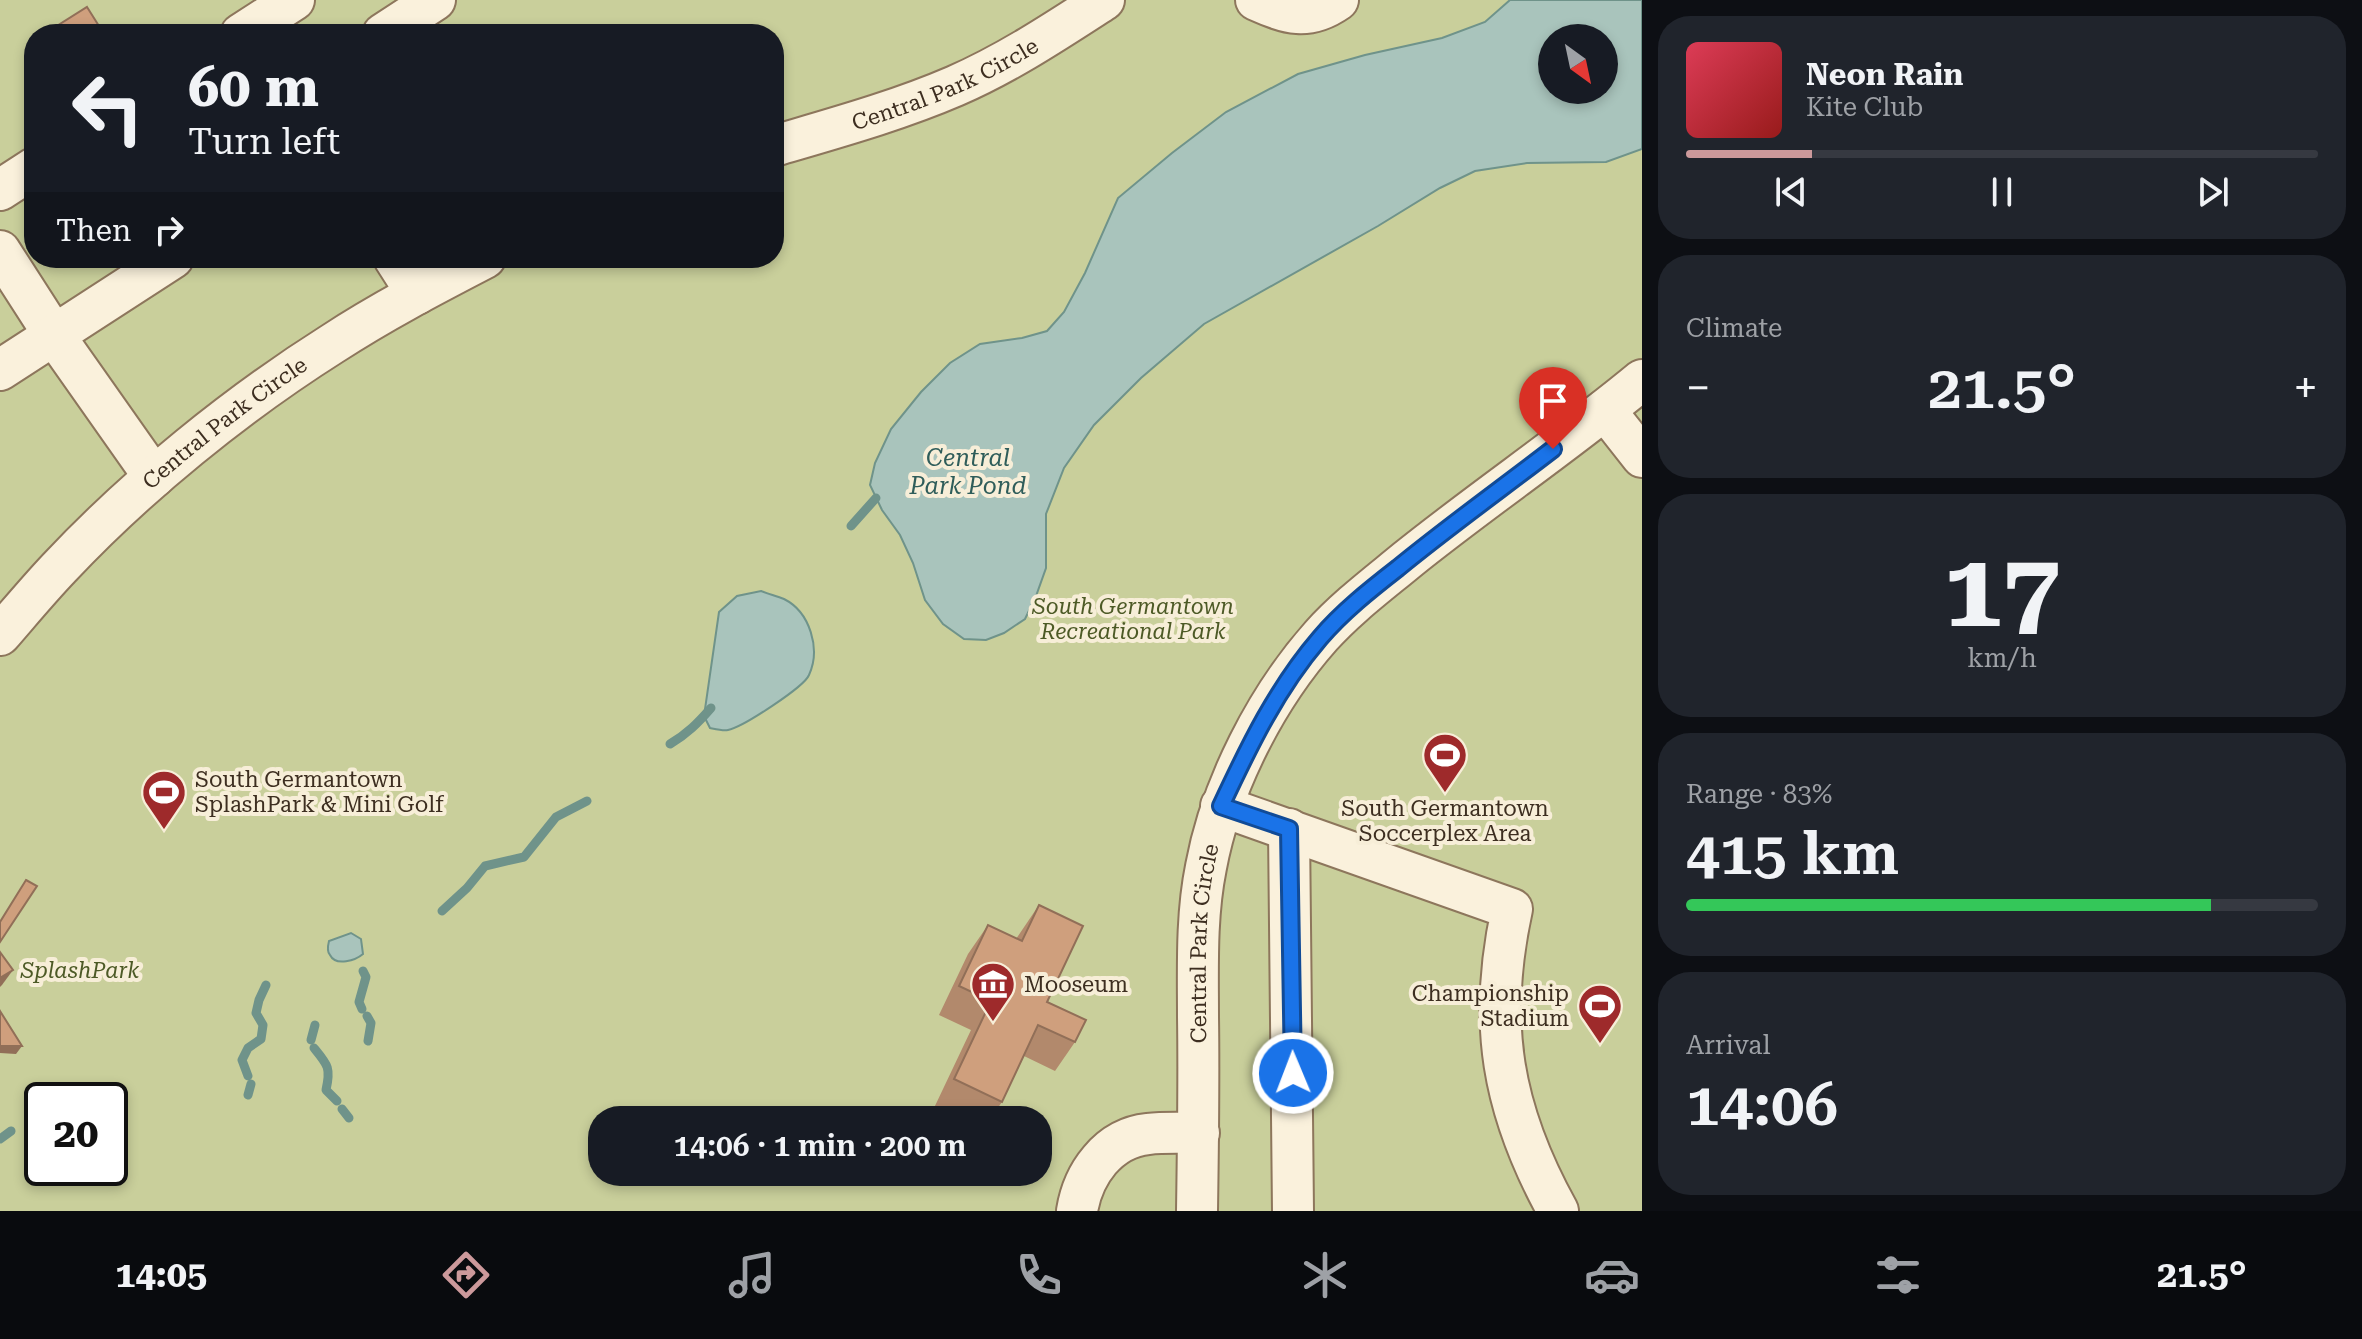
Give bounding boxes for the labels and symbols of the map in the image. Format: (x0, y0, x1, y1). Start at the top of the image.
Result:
north arrow (1538, 24, 1618, 104)
street label: Central Park Circle (849, 33, 1042, 135)
street label: Central Park Circle (137, 352, 311, 494)
pin (1519, 367, 1587, 449)
water label: Central Park Pond (908, 444, 1027, 500)
park label: South Germantown Recreational Park (1031, 594, 1234, 644)
sports icon: South Germantown Soccerplex Area (1421, 731, 1469, 794)
place label: South Germantown SplashPark & Mini Golf (195, 767, 445, 817)
sports icon: South Germantown SplashPark & Mini Golf (140, 768, 188, 831)
place label: South Germantown Soccerplex Area (1341, 796, 1549, 846)
street label: Central Park Circle (1185, 841, 1223, 1044)
park label: SplashPark (20, 958, 139, 983)
museum icon: Mooseum (969, 960, 1017, 1023)
place label: Mooseum (1024, 972, 1128, 997)
place label: Championship Stadium (1412, 981, 1569, 1031)
sports icon: Championship Stadium (1576, 982, 1624, 1045)
position arrow (1251, 1031, 1335, 1115)
speed limit sign: 20 (24, 1082, 128, 1186)

